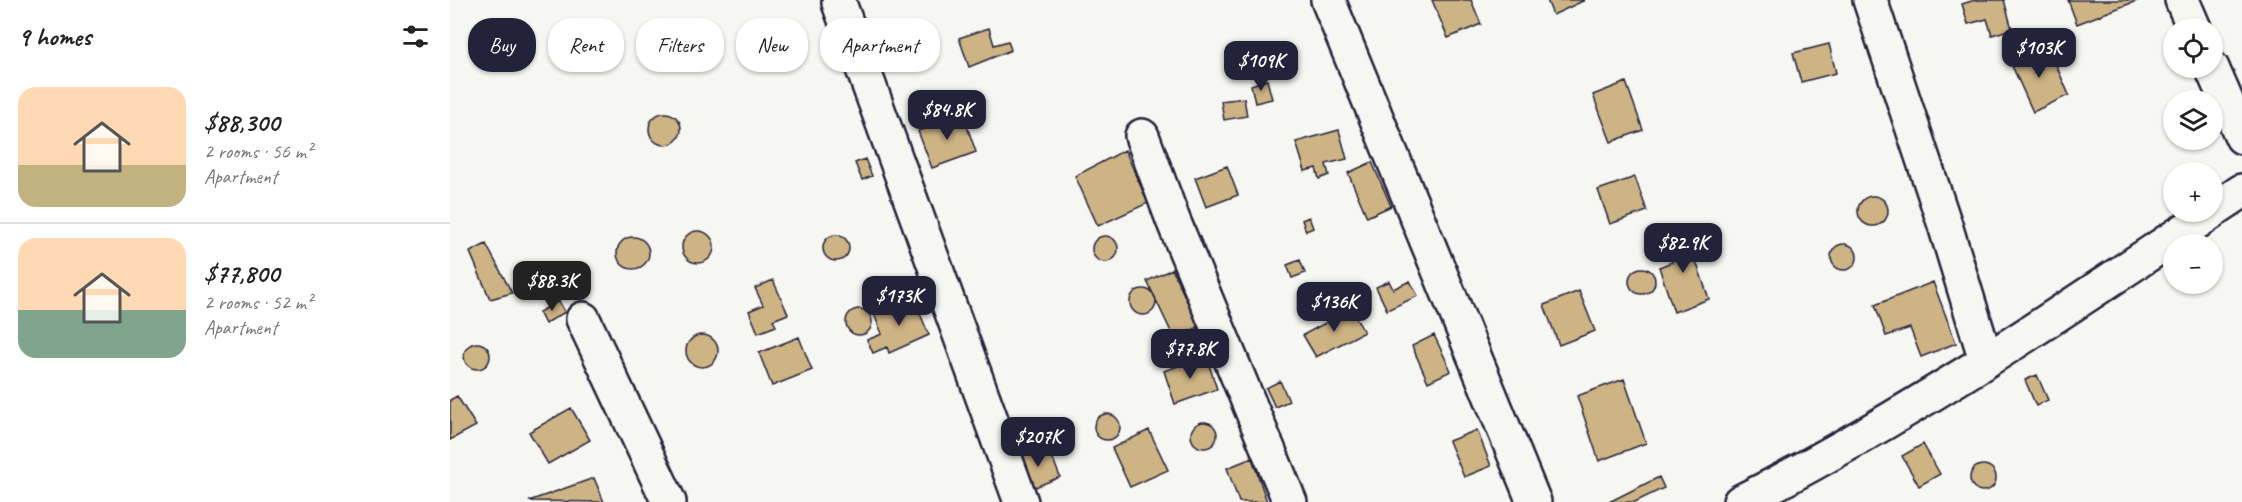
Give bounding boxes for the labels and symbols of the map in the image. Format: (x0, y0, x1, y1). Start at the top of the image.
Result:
pin: $103K (1997, 28, 2081, 79)
pin: $109K (1219, 41, 1303, 92)
pin: $84.8K (898, 90, 996, 141)
pin: $82.9K (1634, 223, 1732, 274)
pin: $88.3K (503, 261, 601, 312)
pin: $173K (857, 276, 941, 327)
pin: $136K (1292, 282, 1376, 333)
pin: $77.8K (1141, 329, 1239, 380)
pin: $207K (996, 417, 1080, 468)

